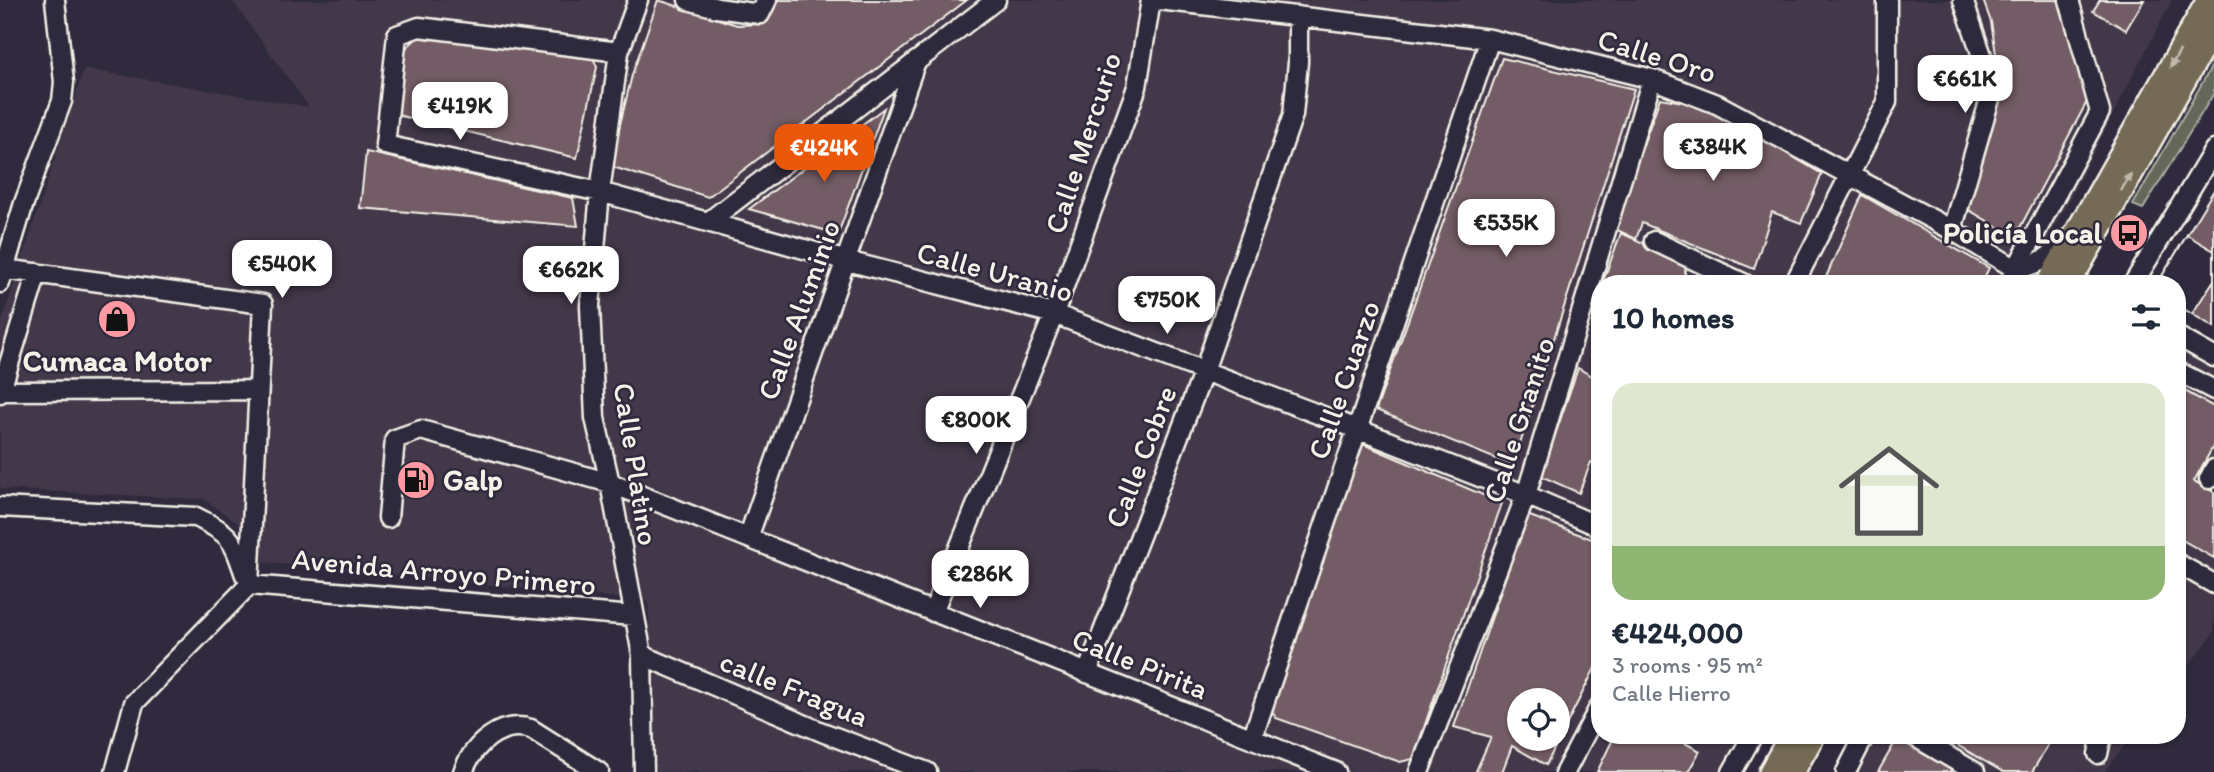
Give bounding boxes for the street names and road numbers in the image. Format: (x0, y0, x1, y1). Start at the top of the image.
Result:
street label: Calle Oro (1593, 20, 1721, 91)
street label: Calle Mercurio (1036, 48, 1129, 238)
street label: Calle Aluminio (749, 215, 848, 405)
street label: Calle Uranio (913, 233, 1077, 310)
street label: Calle Cuarzo (1299, 296, 1388, 464)
street label: Calle Granito (1474, 332, 1563, 507)
street label: Calle Platino (605, 380, 668, 548)
street label: Calle Cobre (1097, 380, 1185, 533)
street label: Avenida Arroyo Primero (290, 540, 598, 603)
street label: Calle Pirita (1067, 620, 1214, 708)
street label: calle Fragua (715, 642, 874, 735)

